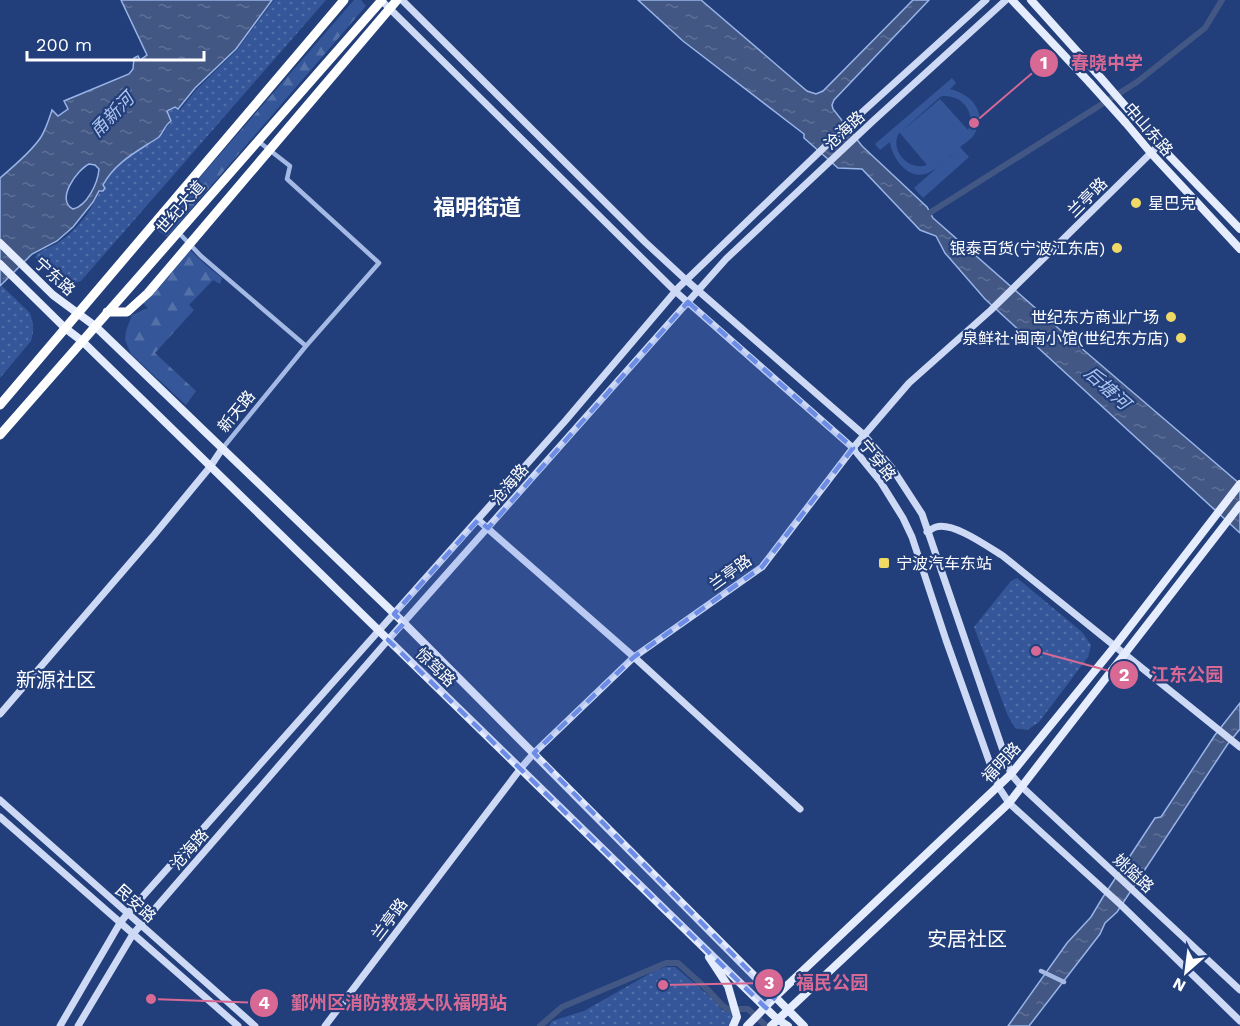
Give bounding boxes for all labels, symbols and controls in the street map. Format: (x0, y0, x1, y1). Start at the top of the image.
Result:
scale bar (27, 24, 204, 62)
text: 200 m (36, 34, 92, 55)
callout: 春晓中学 (1029, 45, 1155, 81)
text: 1 (1040, 52, 1048, 73)
text: 春晓中学 (1071, 52, 1143, 73)
water label: 甬新河 (85, 86, 140, 141)
street label: 中山东路 (1120, 99, 1177, 160)
street label: 沧海路 (820, 107, 868, 154)
street label: 兰亭路 (1064, 174, 1111, 221)
street label: 世纪大道 (152, 177, 209, 238)
place label: 星巴克 (1148, 194, 1196, 213)
district label: 福明街道 (433, 195, 521, 220)
marker: 星巴克 (1129, 196, 1143, 210)
place label: 银泰百货(宁波江东店) (950, 239, 1105, 258)
marker: 银泰百货(宁波江东店) (1110, 241, 1124, 255)
street label: 宁东路 (30, 253, 79, 299)
place label: 世纪东方商业广场 (1031, 308, 1159, 327)
marker: 世纪东方商业广场 (1164, 310, 1178, 324)
place label: 泉鲜社·闽南小馆(世纪东方店) (962, 329, 1169, 348)
marker: 泉鲜社·闽南小馆(世纪东方店) (1174, 331, 1188, 345)
water label: 后塘河 (1080, 362, 1137, 416)
street label: 新天路 (214, 387, 259, 436)
street label: 宁穿路 (855, 436, 900, 485)
street label: 沧海路 (486, 460, 532, 509)
street label: 兰亭路 (705, 551, 755, 594)
place label: 宁波汽车东站 (896, 554, 992, 573)
marker: 宁波汽车东站 (877, 556, 891, 570)
street label: 惊驾路 (412, 644, 460, 691)
callout: 江东公园 (1109, 657, 1235, 693)
text: 2 (1119, 664, 1129, 685)
text: 江东公园 (1151, 664, 1223, 685)
district label: 新源社区 (16, 668, 96, 692)
street label: 福明路 (978, 738, 1025, 786)
street label: 沧海路 (166, 825, 212, 874)
street label: 姚隘路 (1110, 850, 1158, 897)
street label: 民安路 (111, 880, 160, 926)
street label: 兰亭路 (367, 894, 411, 944)
district label: 安居社区 (927, 927, 1007, 951)
north arrow (1156, 942, 1216, 1002)
callout: 福民公园 (754, 965, 880, 1001)
text: 3 (764, 972, 774, 993)
text: 福民公园 (796, 972, 868, 993)
text: N (1169, 974, 1189, 996)
callout: 鄞州区消防救援大队福明站 (249, 985, 519, 1021)
text: 4 (258, 992, 270, 1013)
text: 鄞州区消防救援大队福明站 (291, 992, 507, 1013)

